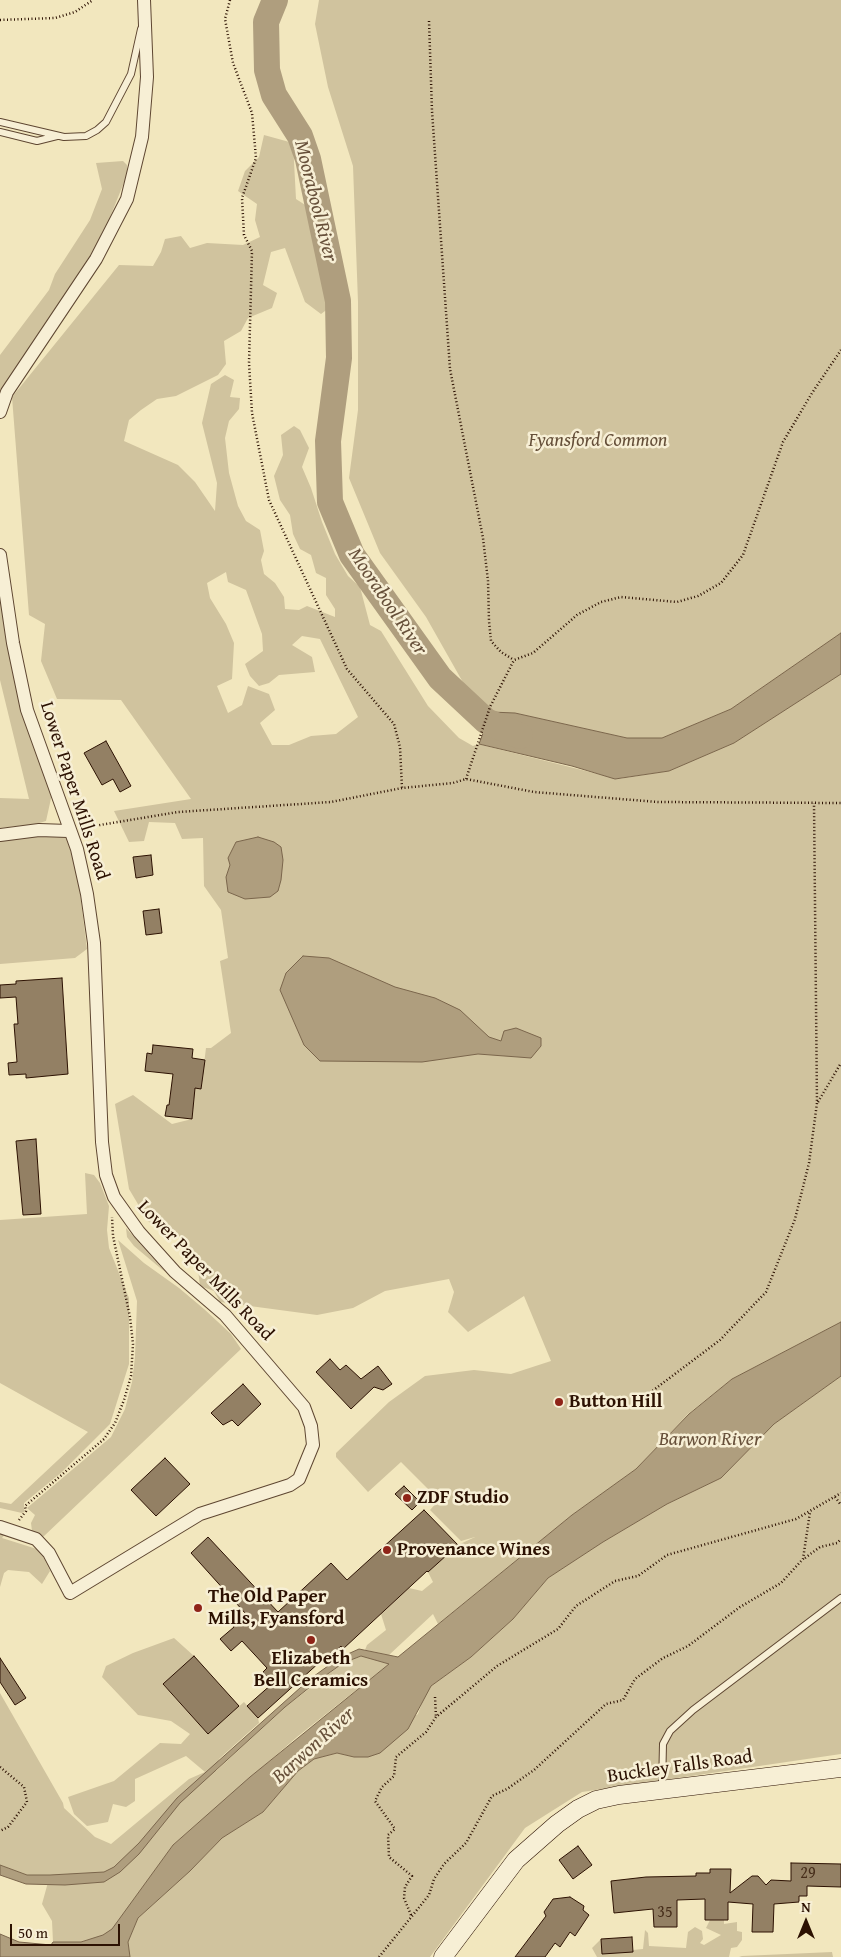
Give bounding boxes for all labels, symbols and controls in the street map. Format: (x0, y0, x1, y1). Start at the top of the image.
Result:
water label: Moorabool River (288, 138, 342, 264)
park label: Fyansford Common (529, 430, 667, 452)
water label: Moorabool River (342, 544, 432, 660)
street label: Lower Paper Mills Road (34, 699, 114, 883)
street label: Lower Paper Mills Road (132, 1196, 278, 1346)
place label: Button Hill (569, 1391, 662, 1413)
marker: Button Hill (553, 1396, 565, 1408)
water label: Barwon River (659, 1428, 761, 1452)
place label: ZDF Studio (417, 1487, 509, 1509)
marker: ZDF Studio (401, 1492, 413, 1504)
place label: Provenance Wines (397, 1539, 550, 1561)
marker: Provenance Wines (381, 1544, 393, 1556)
place label: The Old Paper Mills, Fyansford (208, 1586, 344, 1630)
marker: The Old Paper Mills, Fyansford (192, 1602, 204, 1614)
marker: Elizabeth Bell Ceramics (305, 1634, 317, 1646)
place label: Elizabeth Bell Ceramics (254, 1648, 368, 1692)
water label: Barwon River (268, 1703, 360, 1789)
street label: Buckley Falls Road (606, 1746, 754, 1788)
house number: 29 (800, 1864, 816, 1884)
north arrow (781, 1897, 831, 1947)
text: N (801, 1897, 811, 1917)
house number: 35 (657, 1903, 673, 1923)
scale bar (12, 1914, 122, 1946)
text: 50 m (18, 1922, 48, 1943)

